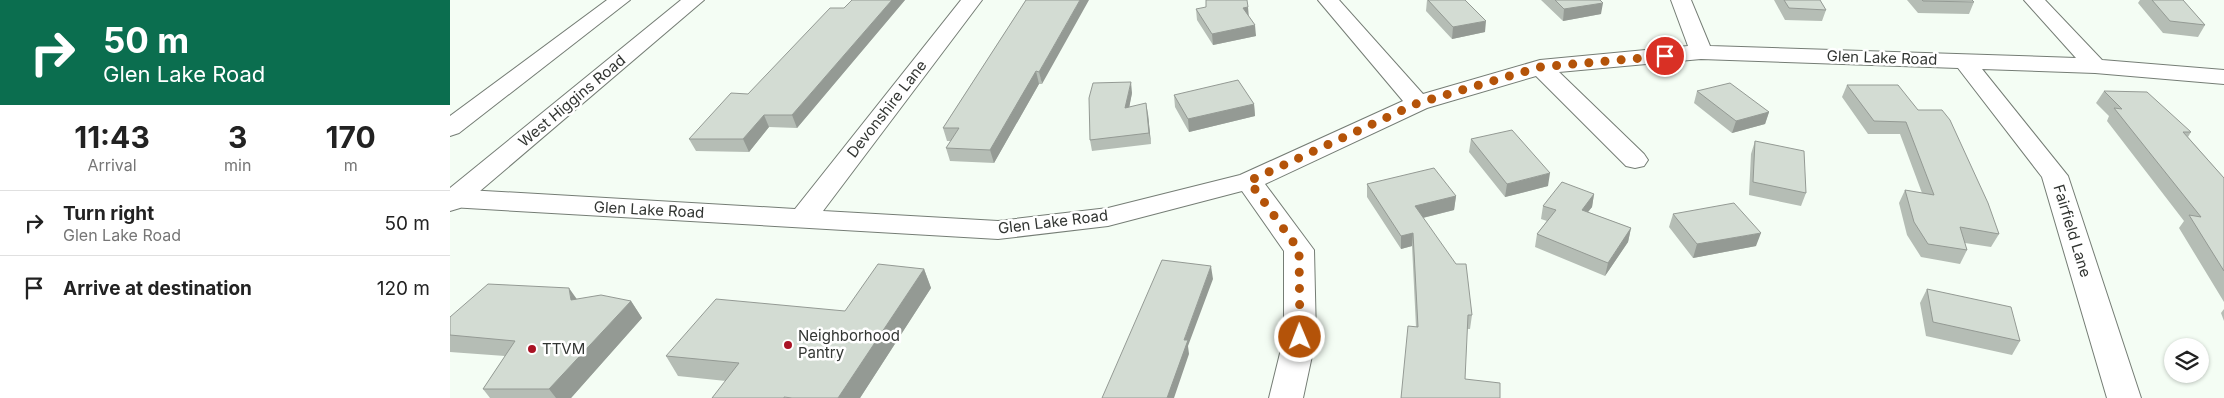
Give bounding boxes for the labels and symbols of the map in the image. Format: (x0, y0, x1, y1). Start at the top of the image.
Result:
pin (1644, 35, 1686, 77)
street label: Glen Lake Road (1826, 46, 1938, 69)
street label: West Higgins Road (514, 50, 629, 151)
street label: Devonshire Lane (843, 56, 931, 161)
street label: Fairfield Lane (2049, 182, 2096, 279)
street label: Glen Lake Road (593, 197, 705, 222)
street label: Glen Lake Road (997, 205, 1109, 238)
position arrow (1273, 310, 1325, 362)
place label: Neighborhood Pantry (798, 326, 900, 362)
place label: TTVM (542, 339, 585, 358)
marker: Neighborhood Pantry (782, 339, 794, 351)
marker: TTVM (526, 343, 538, 355)

